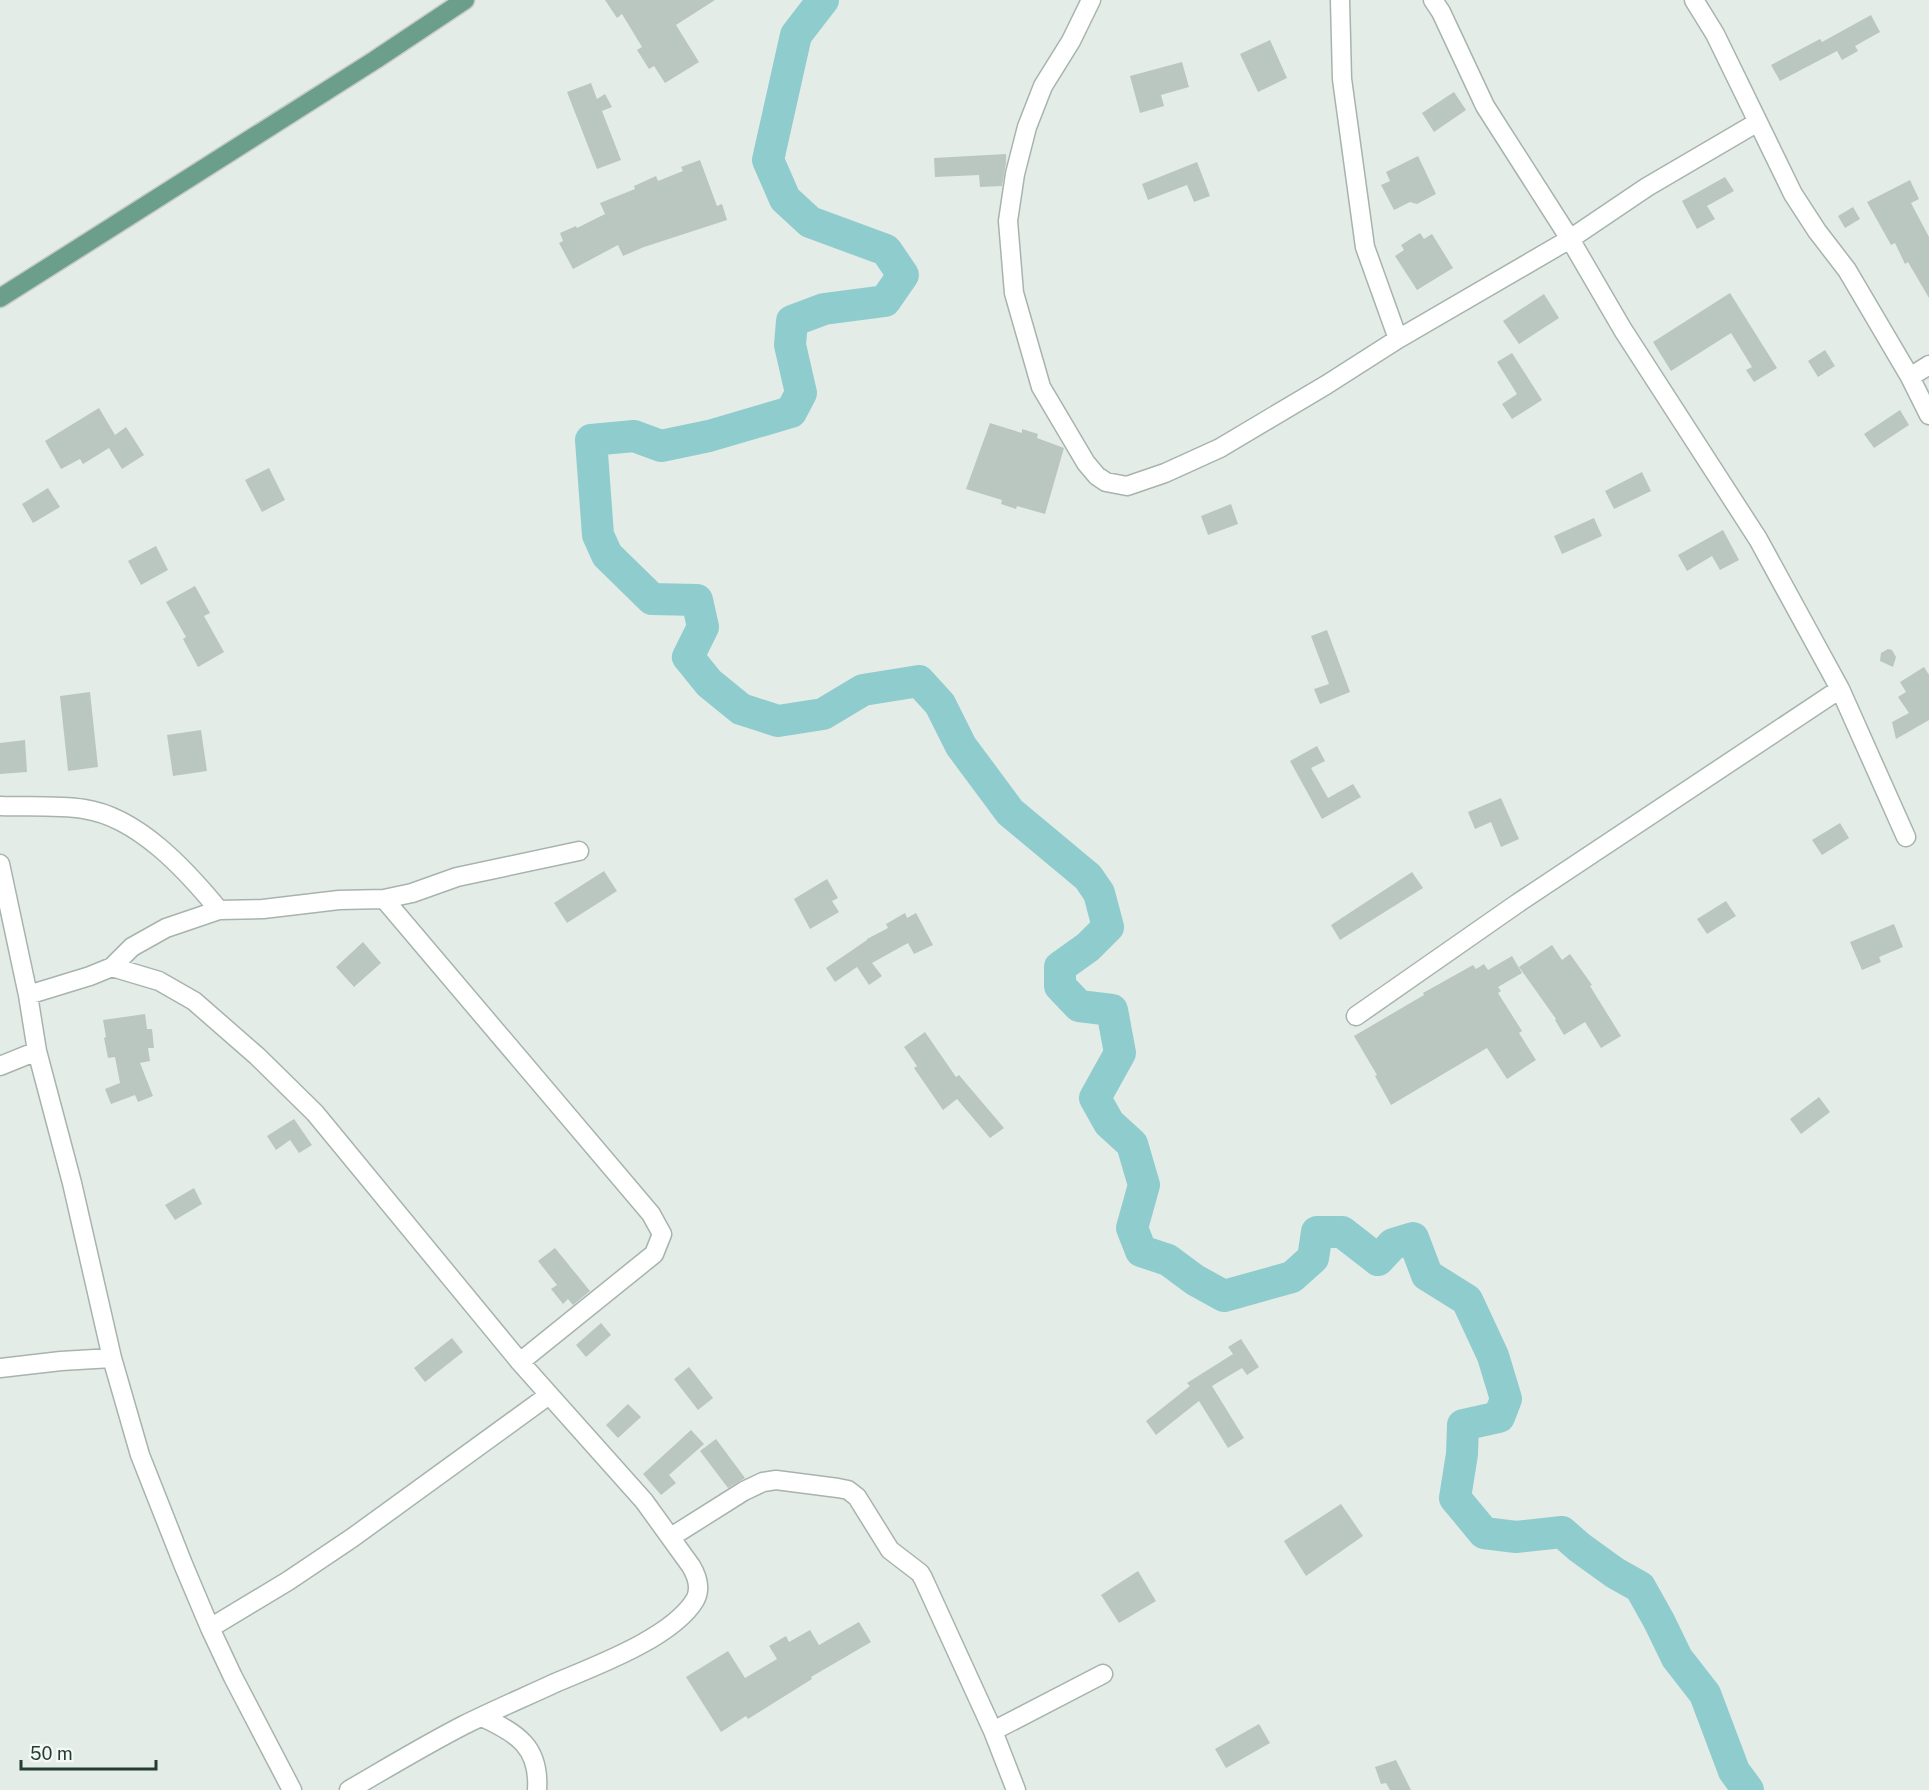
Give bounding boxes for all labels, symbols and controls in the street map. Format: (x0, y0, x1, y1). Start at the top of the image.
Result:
scale bar (21, 1733, 156, 1771)
text: 50 m (30, 1743, 73, 1764)

